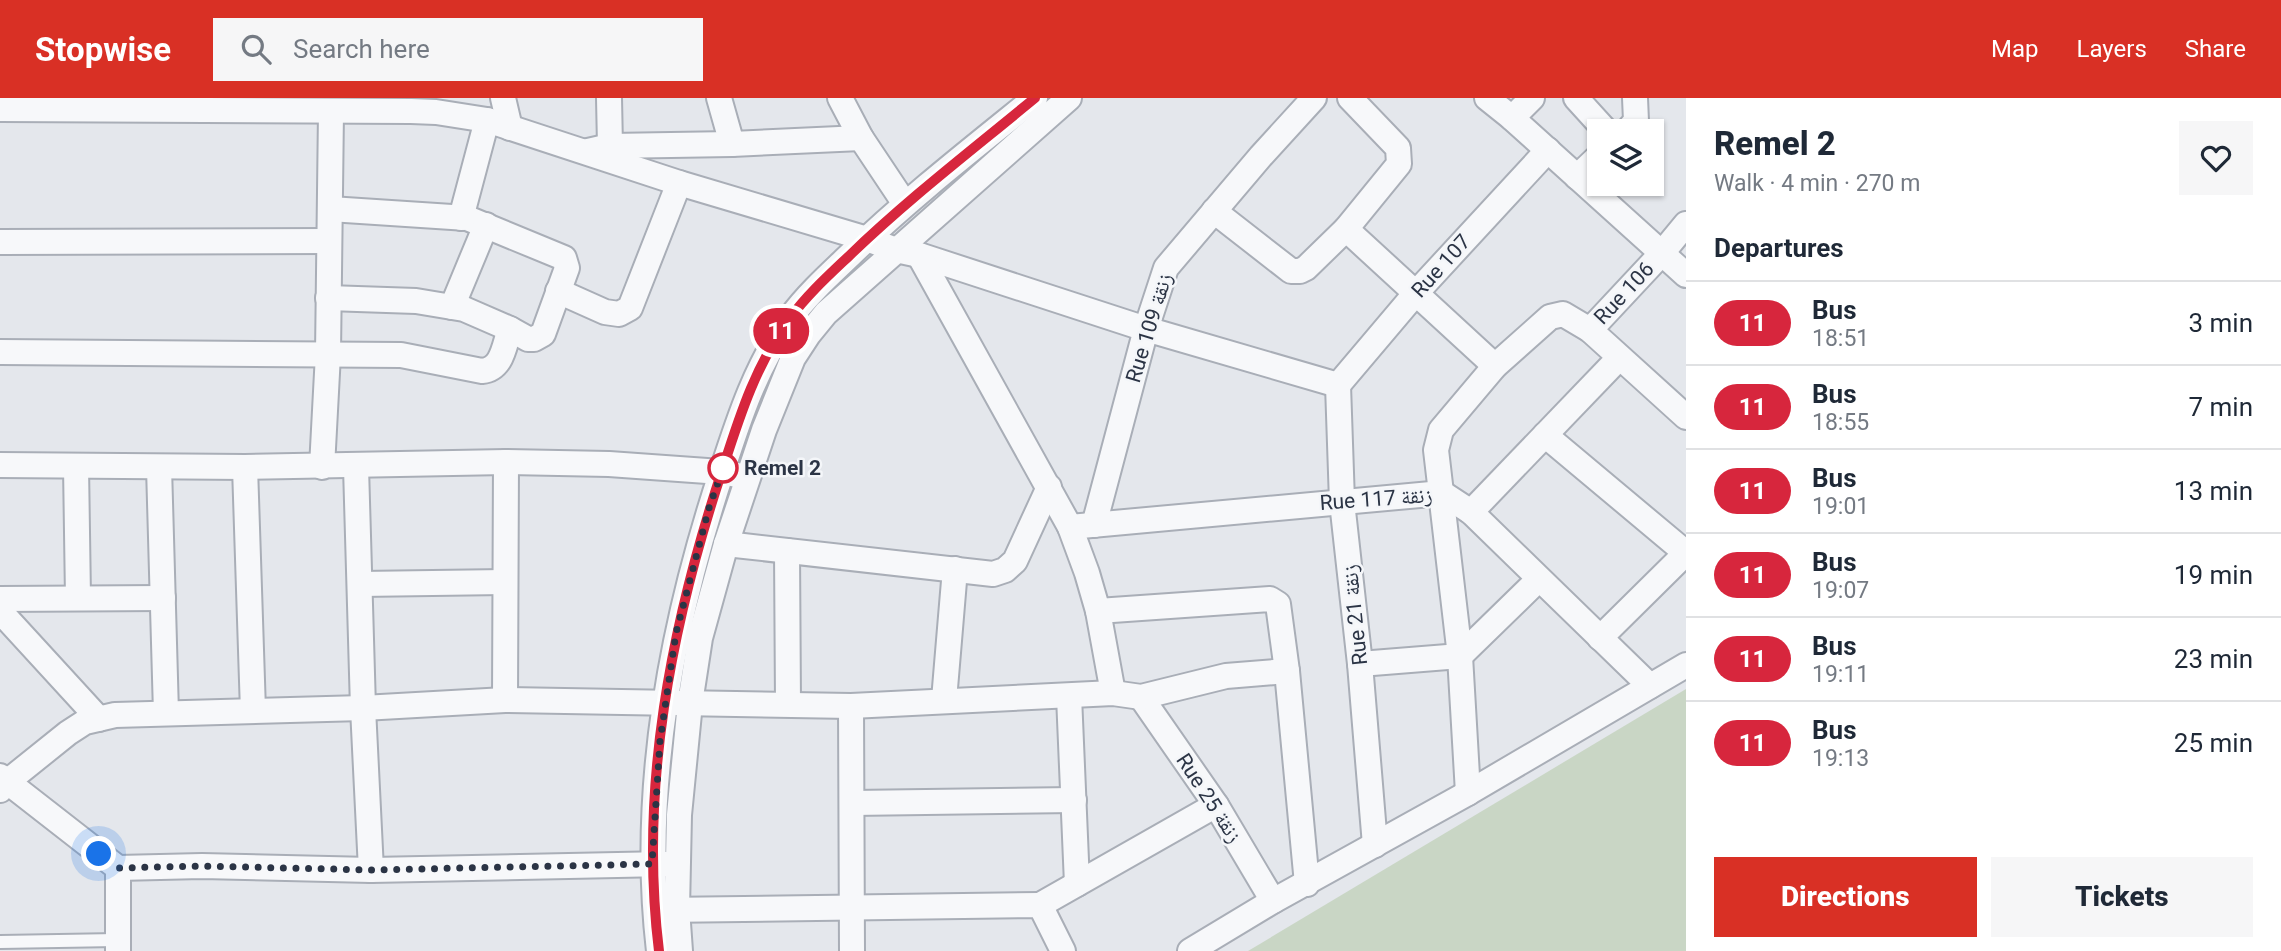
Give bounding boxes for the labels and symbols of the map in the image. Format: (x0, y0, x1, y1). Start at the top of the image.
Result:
street label: Rue 107 (1407, 230, 1475, 302)
street label: Rue 106 (1589, 257, 1659, 329)
street label: Rue 109 زنقة (1121, 270, 1177, 386)
line badge: 11 (750, 308, 812, 354)
marker: Remel 2 (708, 453, 738, 483)
place label: Remel 2 (744, 456, 821, 480)
street label: Rue 117 زنقة (1319, 483, 1433, 515)
street label: Rue 21 زنقة (1338, 563, 1372, 667)
street label: Rue 25 زنقة (1171, 749, 1247, 847)
your location (81, 836, 116, 871)

